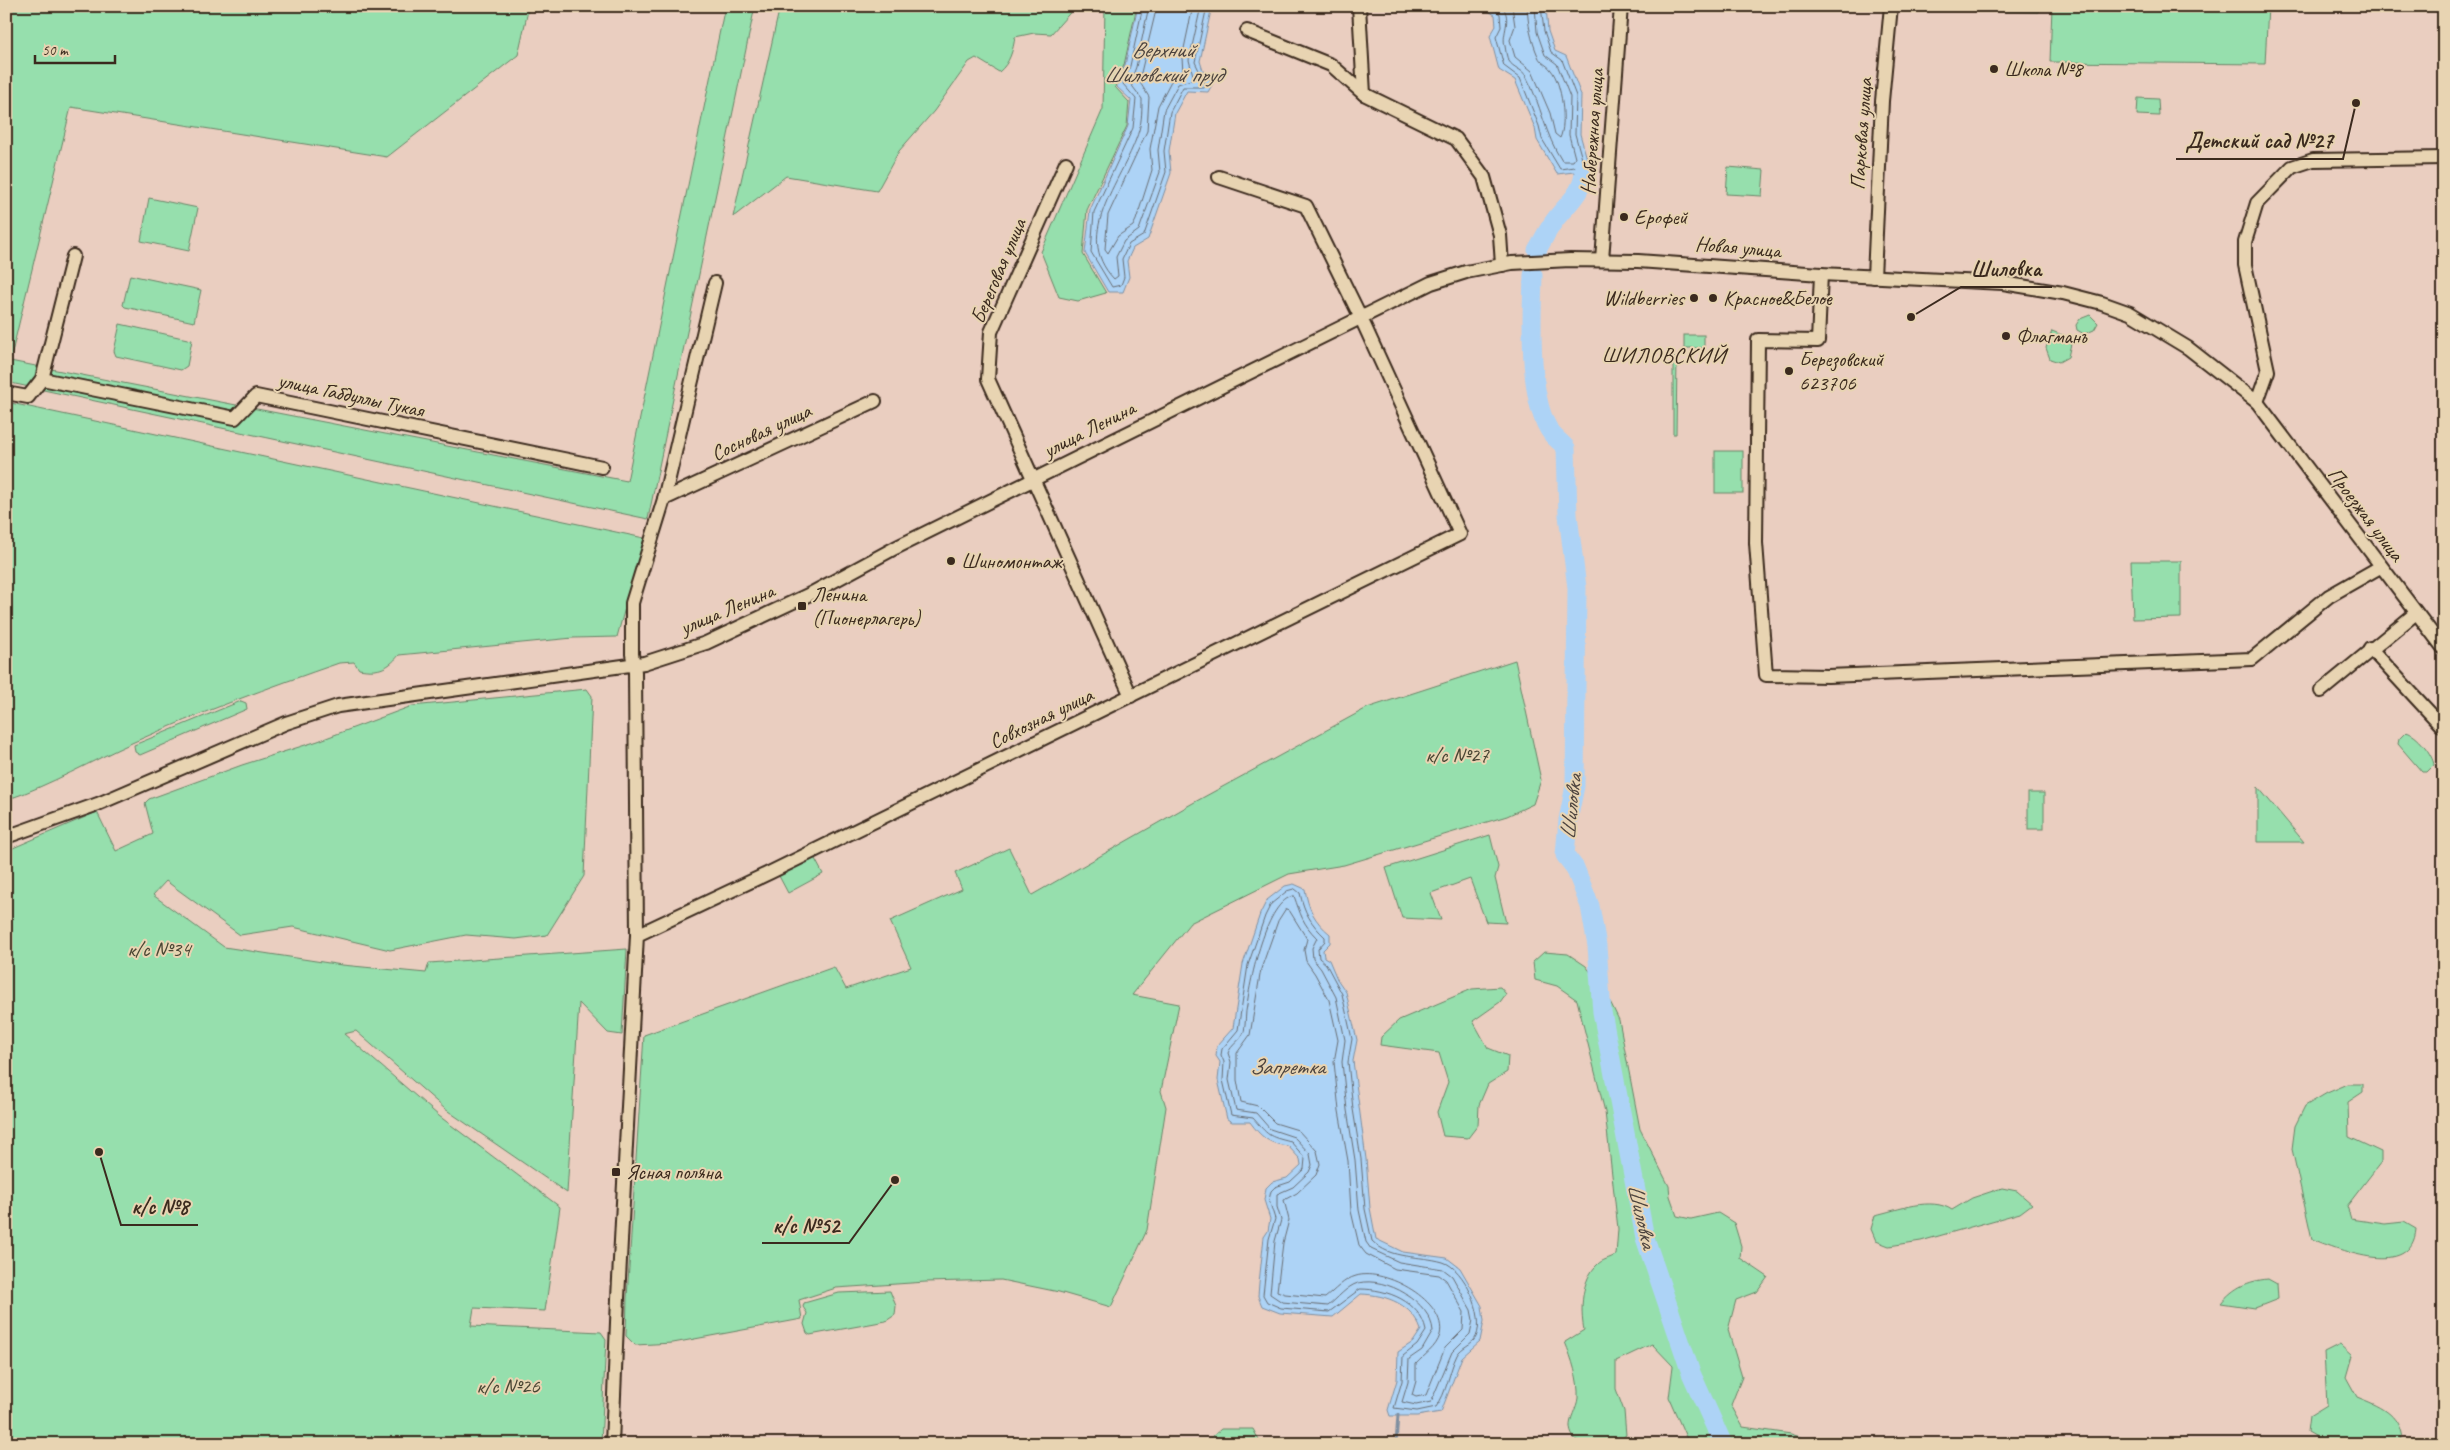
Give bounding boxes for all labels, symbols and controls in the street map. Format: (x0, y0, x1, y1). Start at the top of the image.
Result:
scale bar (35, 32, 115, 64)
water label: Верхний Шиловский пруд (1104, 36, 1227, 89)
text: 50 m (42, 41, 69, 60)
place label: Школа №8 (2004, 56, 2085, 82)
marker: Школа №8 (1988, 63, 2000, 75)
street label: Набережная улица (1575, 67, 1609, 196)
street label: Парковая улица (1844, 75, 1878, 191)
callout: Детский сад №27 (2176, 122, 2343, 159)
text: Детский сад №27 (2185, 127, 2335, 155)
place label: Ерофей (1634, 204, 1689, 230)
marker: Ерофей (1618, 211, 1630, 223)
street label: Береговая улица (964, 213, 1032, 327)
street label: Новая улица (1694, 230, 1784, 264)
callout: Шиловка (1961, 250, 2052, 287)
text: Шиловка (1971, 255, 2044, 283)
place label: Wildberries (1604, 285, 1686, 311)
place label: Красное&Белое (1723, 285, 1833, 311)
marker: Wildberries (1688, 292, 1700, 304)
marker: Красное&Белое (1707, 292, 1719, 304)
place label: Флагманъ (2016, 323, 2088, 349)
marker: Флагманъ (2000, 330, 2012, 342)
district label: ШИЛОВСКИЙ (1602, 341, 1730, 369)
place label: Березовский 623706 (1799, 346, 1884, 396)
marker: Березовский 623706 (1783, 365, 1795, 377)
street label: улица Габдуллы Тукая (274, 366, 428, 424)
street label: улица Ленина (1037, 394, 1141, 464)
street label: Сосновая улица (707, 397, 817, 466)
street label: Проезжая улица (2322, 462, 2411, 568)
place label: Шиномонтаж (961, 548, 1064, 574)
marker: Шиномонтаж (945, 555, 957, 567)
street label: улица Ленина (674, 577, 780, 641)
place label: Ленина (Пионерлагерь) (812, 581, 921, 631)
marker: Ленина (Пионерлагерь) (796, 600, 808, 612)
street label: Совхозная улица (985, 681, 1099, 754)
park label: к/с №27 (1425, 742, 1490, 768)
water label: Шиловка (1554, 770, 1589, 841)
park label: к/с №34 (127, 936, 193, 962)
water label: Запретка (1249, 1053, 1328, 1081)
place label: Ясная поляна (626, 1159, 723, 1185)
marker: Ясная поляна (610, 1166, 622, 1178)
water label: Шиловка (1621, 1181, 1664, 1254)
callout: к/с №8 (121, 1188, 198, 1225)
text: к/с №8 (131, 1193, 192, 1221)
callout: к/с №52 (762, 1206, 849, 1243)
text: к/с №52 (773, 1212, 842, 1240)
park label: к/с №26 (476, 1373, 540, 1399)

